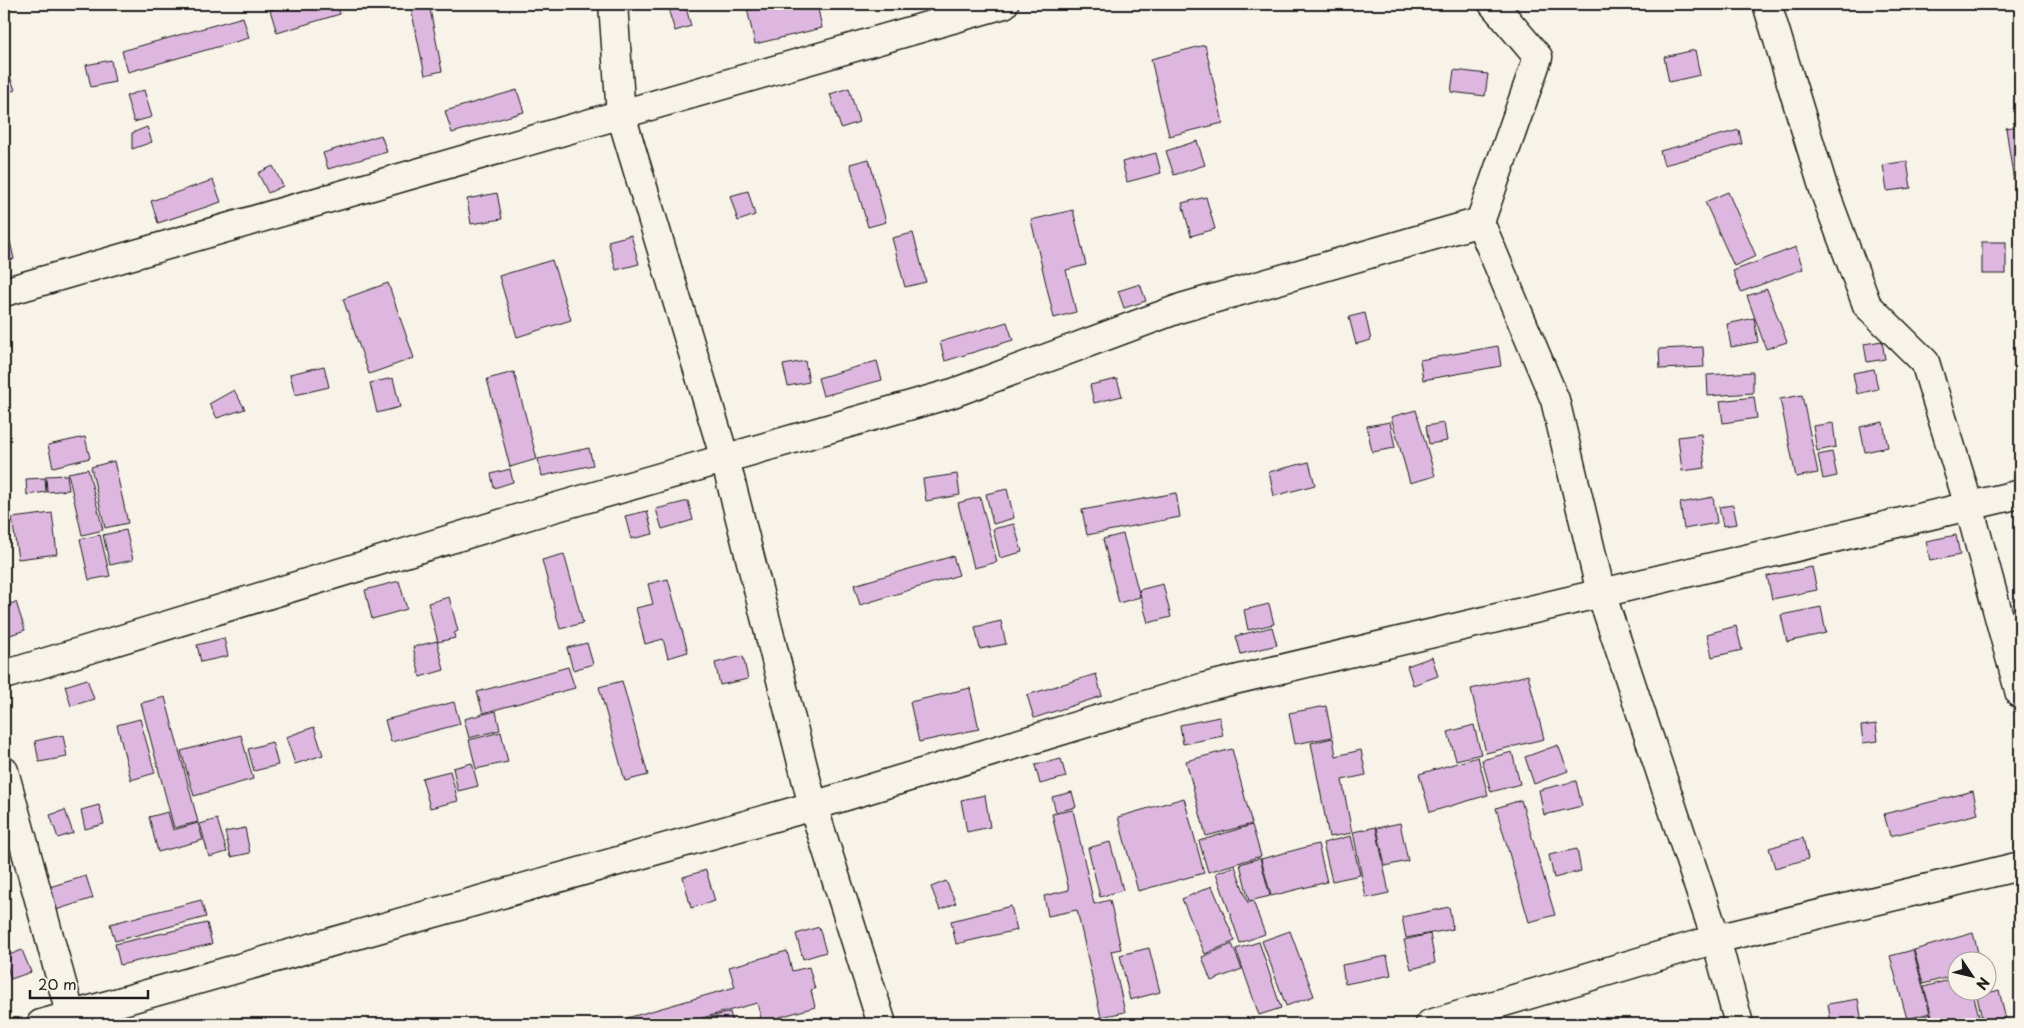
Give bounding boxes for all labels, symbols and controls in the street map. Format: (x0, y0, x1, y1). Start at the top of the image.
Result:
north arrow (1946, 950, 1996, 1000)
scale bar (30, 968, 148, 1000)
text: 20 m (38, 972, 77, 995)
text: N (1971, 973, 1995, 994)

